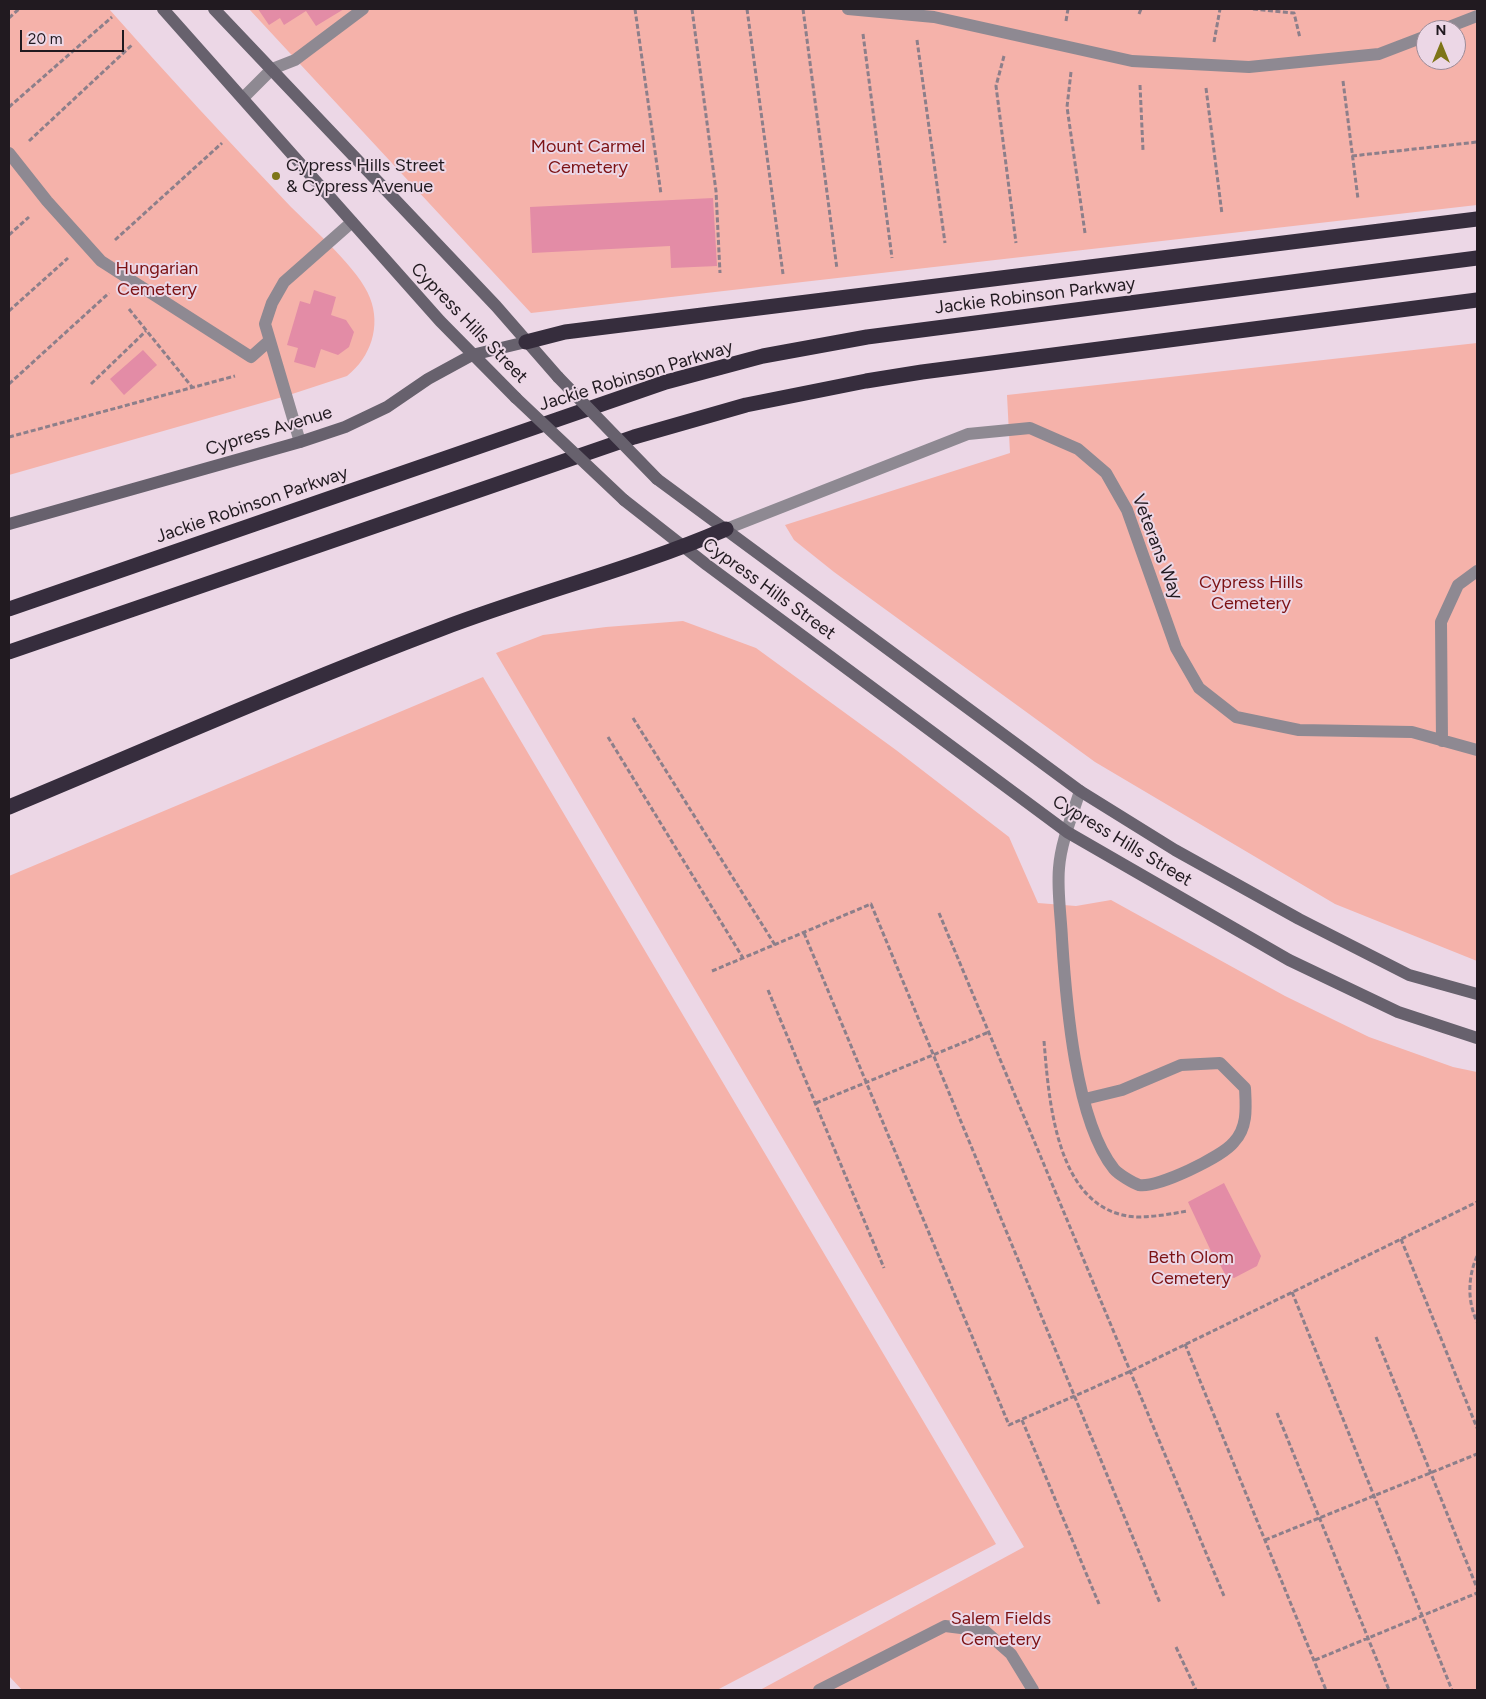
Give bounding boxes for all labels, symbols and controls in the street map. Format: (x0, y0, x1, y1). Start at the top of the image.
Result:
scale bar (22, 20, 126, 52)
north arrow (1416, 20, 1466, 70)
text: N (1436, 22, 1446, 39)
text: 20 m (28, 30, 62, 48)
park label: Mount Carmel Cemetery (531, 136, 645, 178)
place label: Cypress Hills Street & Cypress Avenue (286, 155, 445, 198)
marker: Cypress Hills Street & Cypress Avenue (270, 170, 282, 182)
park label: Hungarian Cemetery (116, 258, 198, 300)
street label: Cypress Hills Street (406, 258, 532, 388)
street label: Jackie Robinson Parkway (934, 273, 1136, 319)
street label: Jackie Robinson Parkway (536, 336, 736, 416)
street label: Cypress Avenue (203, 402, 335, 460)
street label: Jackie Robinson Parkway (153, 462, 351, 548)
street label: Veterans Way (1127, 491, 1187, 603)
street label: Cypress Hills Street (698, 534, 840, 644)
park label: Cypress Hills Cemetery (1199, 572, 1303, 614)
street label: Cypress Hills Street (1048, 791, 1196, 891)
park label: Beth Olom Cemetery (1148, 1247, 1234, 1290)
park label: Salem Fields Cemetery (951, 1608, 1051, 1650)

